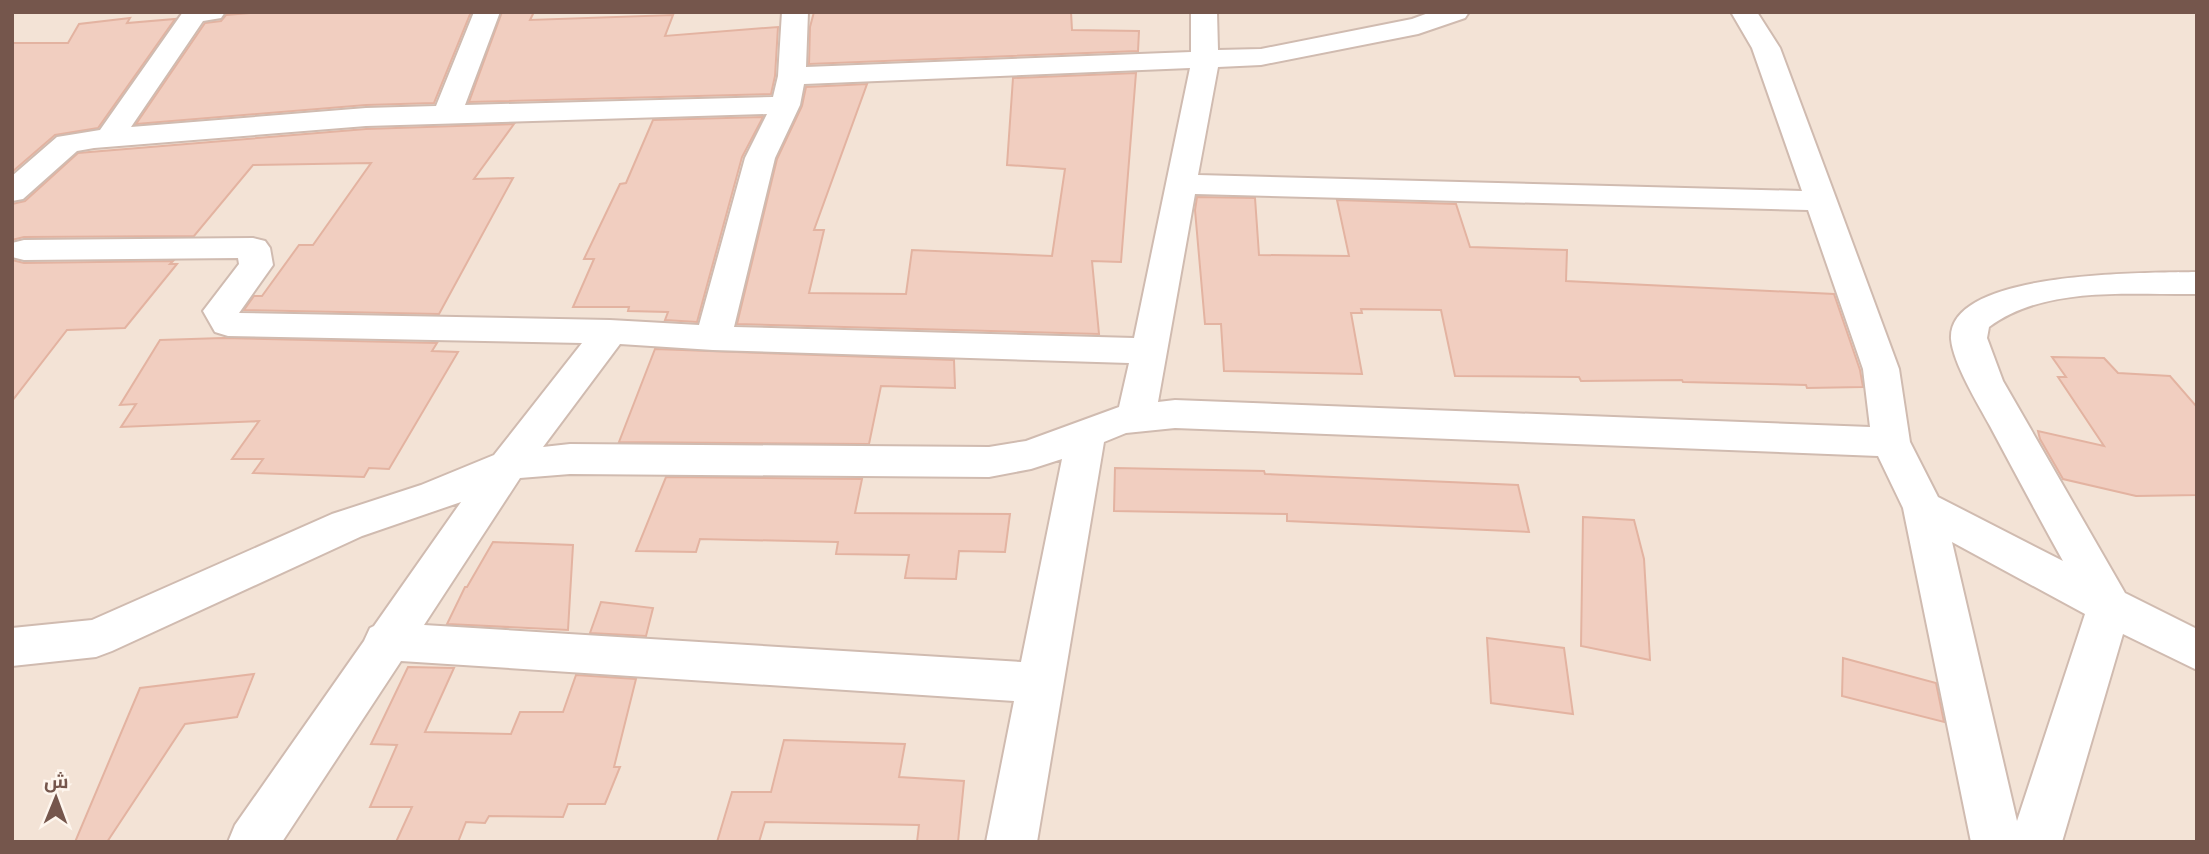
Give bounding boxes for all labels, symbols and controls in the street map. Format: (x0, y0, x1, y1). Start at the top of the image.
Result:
north arrow (21, 763, 91, 833)
text: ش (44, 772, 69, 793)

